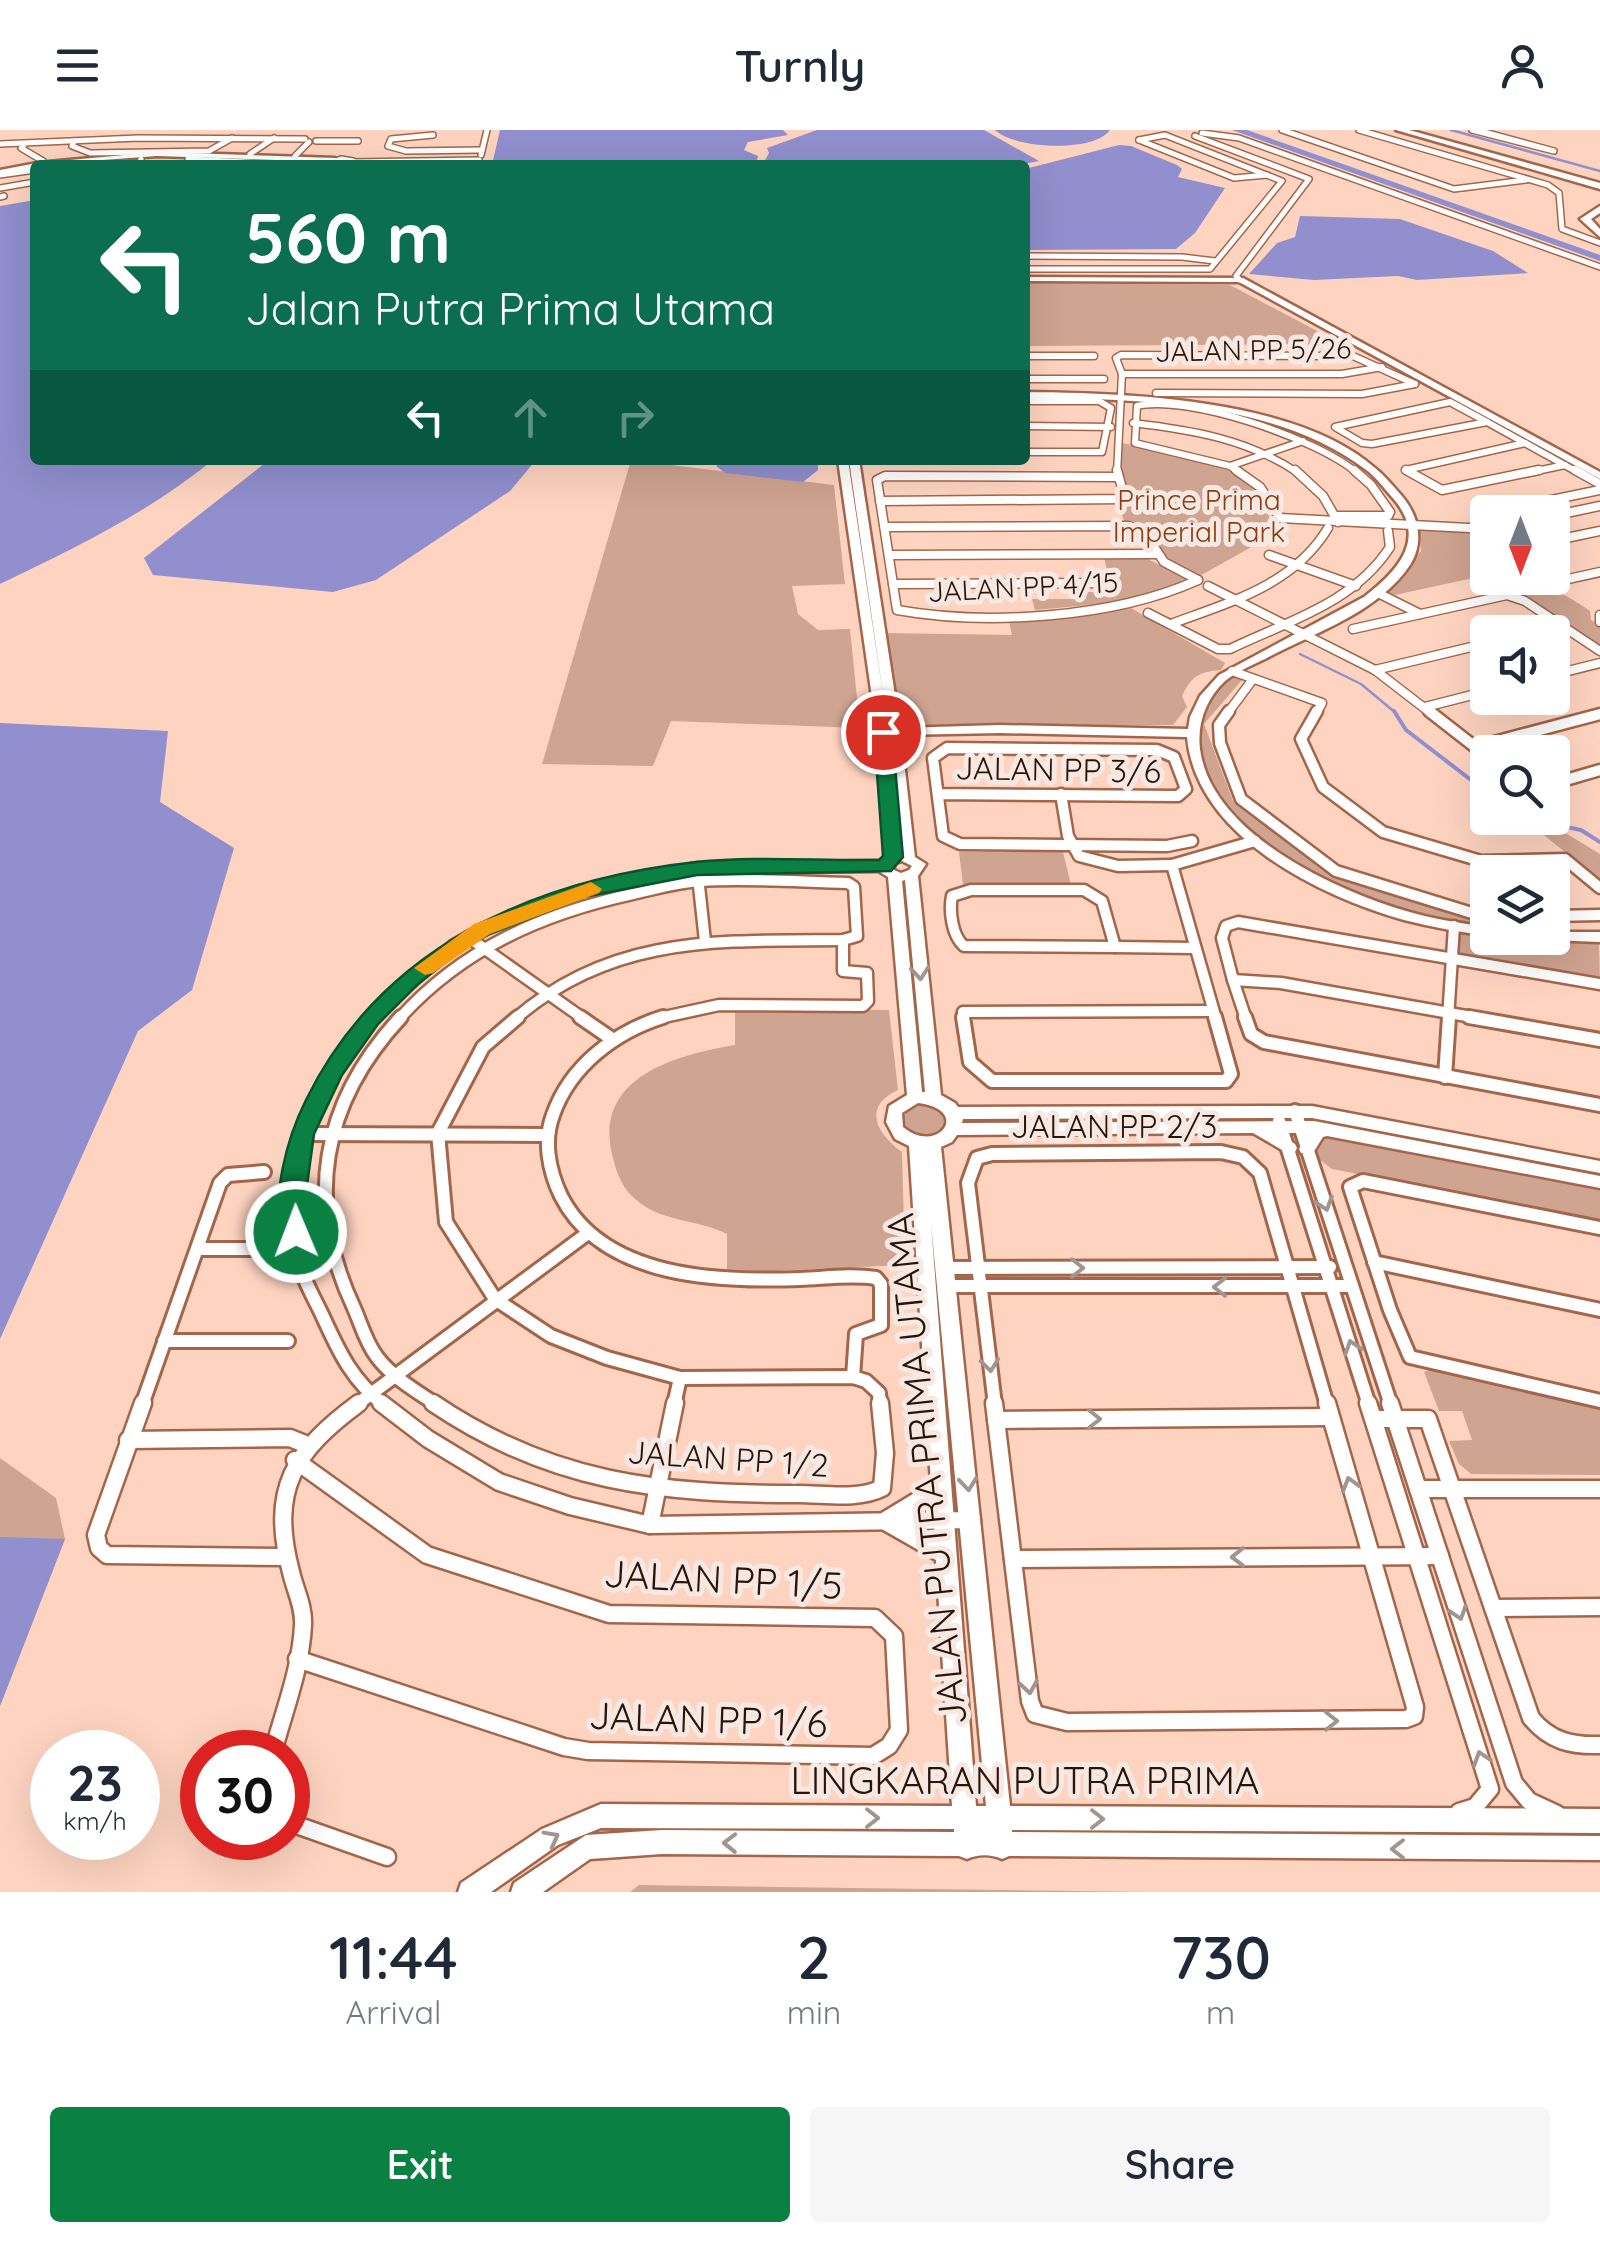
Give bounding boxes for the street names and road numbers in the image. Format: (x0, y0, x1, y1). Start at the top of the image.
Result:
street label: JALAN PP 5/26 (1155, 330, 1351, 369)
street label: JALAN PP 4/15 (927, 564, 1119, 609)
street label: JALAN PP 3/6 (955, 747, 1161, 791)
street label: JALAN PP 2/3 (1011, 1106, 1217, 1146)
street label: JALAN PUTRA PRIMA UTAMA (875, 1211, 977, 1727)
street label: JALAN PP 1/2 (626, 1431, 830, 1485)
street label: JALAN PP 1/5 (603, 1549, 844, 1609)
street label: JALAN PP 1/6 (588, 1691, 828, 1747)
street label: LINGKARAN PUTRA PRIMA (791, 1756, 1259, 1804)

